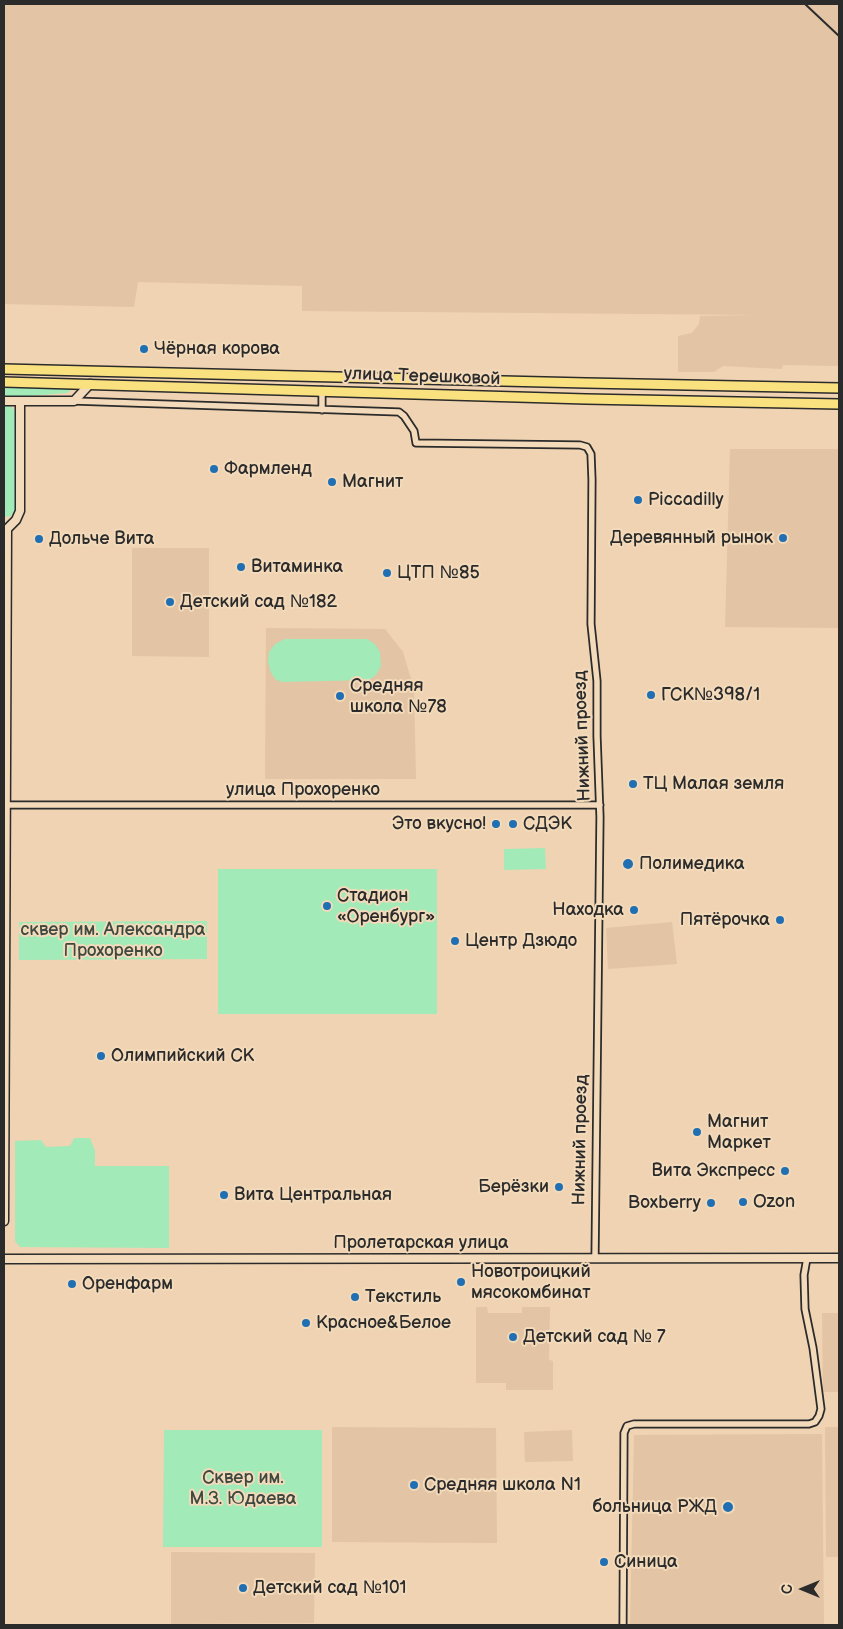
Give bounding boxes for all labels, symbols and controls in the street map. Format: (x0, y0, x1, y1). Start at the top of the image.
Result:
place label: Чёрная корова (154, 338, 280, 360)
marker: Чёрная корова (138, 343, 150, 355)
street label: улица Терешковой (343, 363, 501, 391)
place label: Фармленд (224, 458, 312, 480)
marker: Фармленд (208, 463, 220, 475)
place label: Магнит (342, 471, 403, 493)
marker: Магнит (326, 476, 338, 488)
place label: Piccadilly (648, 489, 724, 511)
marker: Piccadilly (632, 494, 644, 506)
place label: Деревянный рынок (610, 527, 773, 549)
place label: Дольче Вита (49, 528, 154, 550)
marker: Деревянный рынок (777, 532, 789, 544)
marker: Дольче Вита (33, 533, 45, 545)
place label: Витаминка (251, 556, 343, 578)
marker: Витаминка (235, 561, 247, 573)
place label: ЦТП №85 (397, 562, 480, 584)
marker: ЦТП №85 (381, 567, 393, 579)
place label: Детский сад №182 (180, 591, 337, 613)
marker: Детский сад №182 (164, 596, 176, 608)
street label: Нижний проезд (570, 670, 596, 802)
place label: Средняя школа №78 (350, 675, 447, 718)
place label: ГСК№398/1 (661, 684, 760, 706)
marker: ГСК№398/1 (645, 689, 657, 701)
marker: Средняя школа №78 (334, 690, 346, 702)
place label: ТЦ Малая земля (643, 773, 784, 795)
marker: ТЦ Малая земля (627, 778, 639, 790)
street label: улица Прохоренко (226, 779, 380, 801)
place label: Это вкусно! (392, 813, 486, 835)
place label: СДЭК (523, 813, 572, 835)
marker: Это вкусно! (490, 818, 502, 830)
marker: СДЭК (507, 818, 519, 830)
place label: Полимедика (639, 853, 745, 875)
marker: Полимедика (621, 857, 635, 871)
place label: Стадион «Оренбург» (337, 885, 435, 928)
place label: Находка (552, 899, 624, 921)
marker: Стадион «Оренбург» (321, 900, 333, 912)
marker: Находка (628, 904, 640, 916)
place label: Пятёрочка (680, 909, 770, 931)
marker: Пятёрочка (774, 914, 786, 926)
park label: сквер им. Александра Прохоренко (21, 919, 205, 962)
place label: Центр Дзюдо (465, 930, 577, 952)
marker: Центр Дзюдо (449, 935, 461, 947)
place label: Олимпийский СК (111, 1045, 254, 1067)
marker: Олимпийский СК (95, 1050, 107, 1062)
street label: Нижний проезд (569, 1074, 593, 1206)
place label: Магнит Маркет (707, 1111, 771, 1154)
marker: Магнит Маркет (691, 1126, 703, 1138)
place label: Вита Экспресс (651, 1160, 775, 1182)
marker: Вита Экспресс (779, 1165, 791, 1177)
place label: Берёзки (478, 1176, 549, 1198)
marker: Берёзки (553, 1181, 565, 1193)
place label: Вита Центральная (234, 1184, 392, 1206)
marker: Вита Центральная (218, 1189, 230, 1201)
place label: Ozon (753, 1191, 795, 1213)
place label: Boxberry (628, 1192, 701, 1214)
marker: Ozon (737, 1196, 749, 1208)
marker: Boxberry (705, 1197, 717, 1209)
street label: Пролетарская улица (333, 1232, 509, 1254)
place label: Новотроицкий мясокомбинат (471, 1261, 591, 1304)
place label: Оренфарм (82, 1273, 173, 1295)
marker: Новотроицкий мясокомбинат (455, 1276, 467, 1288)
marker: Оренфарм (66, 1278, 78, 1290)
place label: Текстиль (365, 1286, 441, 1308)
marker: Текстиль (349, 1291, 361, 1303)
place label: Красное&Белое (316, 1312, 451, 1334)
marker: Красное&Белое (300, 1317, 312, 1329)
place label: Детский сад № 7 (523, 1326, 666, 1348)
marker: Детский сад № 7 (507, 1331, 519, 1343)
park label: Сквер им. М.З. Юдаева (190, 1467, 296, 1510)
place label: Средняя школа N1 (424, 1474, 581, 1496)
marker: Средняя школа N1 (408, 1479, 420, 1491)
place label: больница РЖД (593, 1496, 717, 1518)
marker: больница РЖД (721, 1500, 735, 1514)
place label: Синица (614, 1551, 678, 1573)
marker: Синица (598, 1556, 610, 1568)
north arrow (778, 1564, 828, 1614)
place label: Детский сад №101 (253, 1577, 406, 1599)
marker: Детский сад №101 (237, 1582, 249, 1594)
text: С (779, 1584, 796, 1594)

